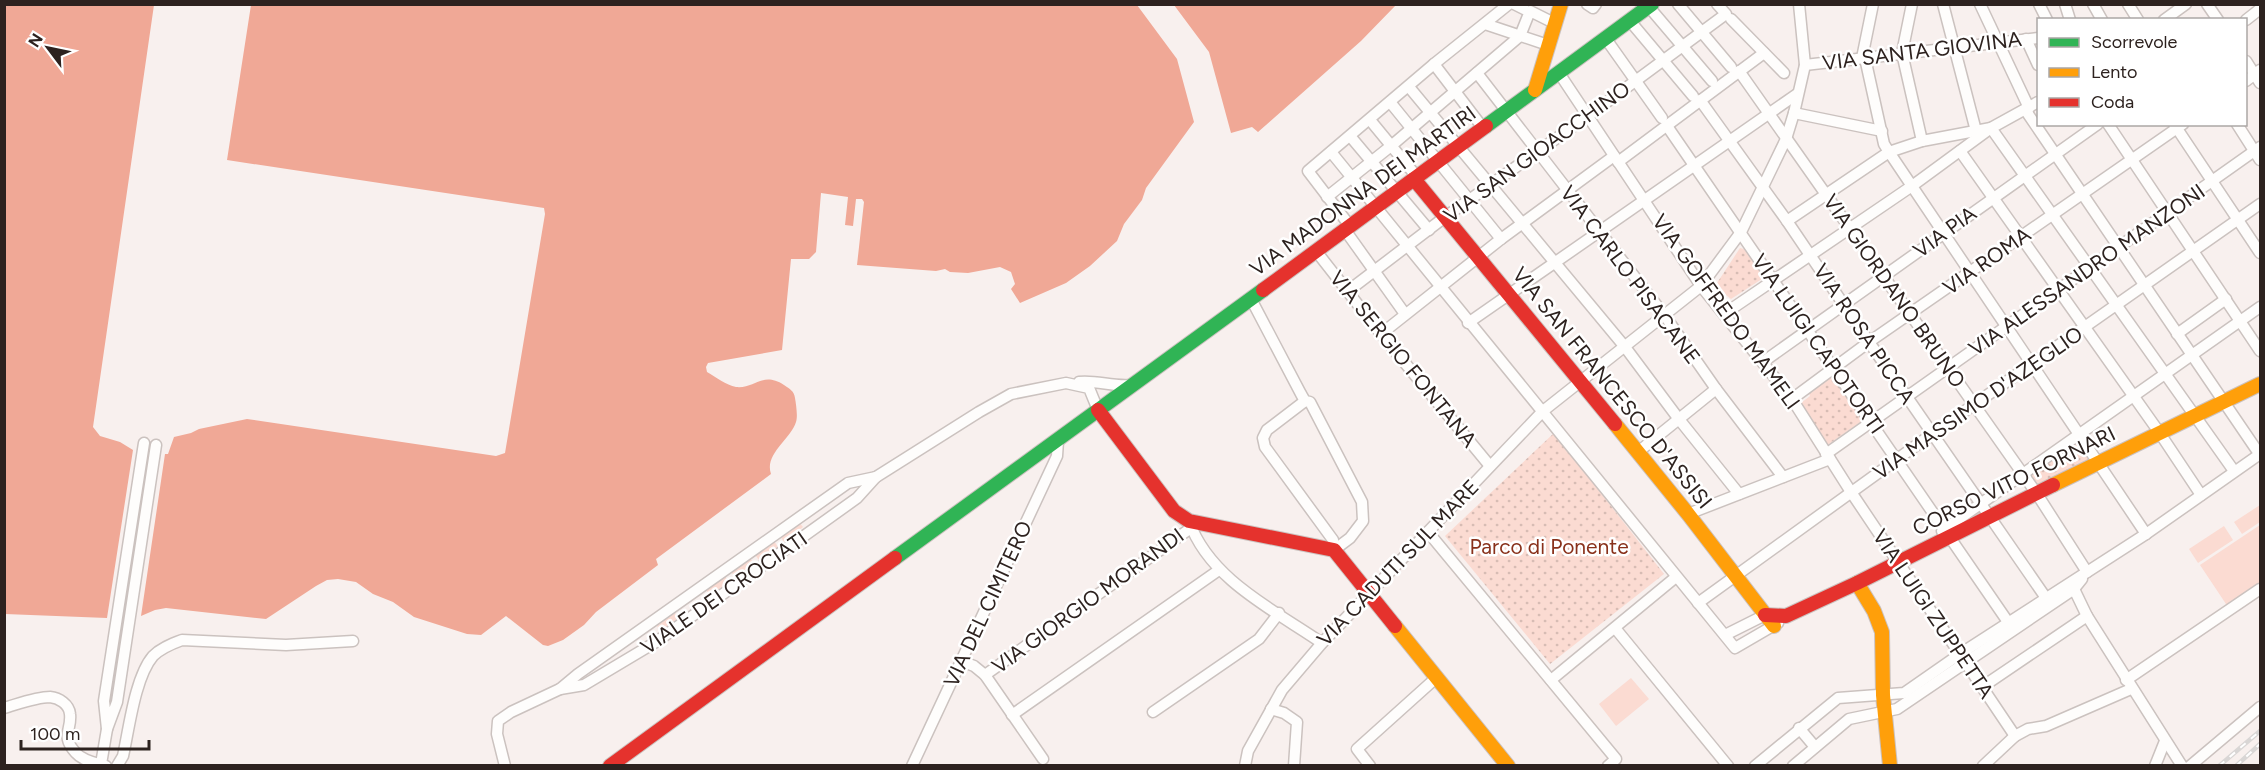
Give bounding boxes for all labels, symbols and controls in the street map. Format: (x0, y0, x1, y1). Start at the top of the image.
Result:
north arrow (18, 18, 78, 78)
legend (2037, 18, 2247, 126)
street label: VIA SANTA GIOVINA (1821, 26, 2023, 75)
text: N (24, 30, 47, 51)
text: Scorrevole (2091, 31, 2178, 53)
text: Lento (2091, 61, 2137, 83)
street label: VIA SAN GIOACCHINO (1439, 76, 1635, 227)
text: Coda (2091, 91, 2134, 113)
street label: VIA MADONNA DEI MARTIRI (1245, 100, 1481, 281)
street label: VIA ALESSANDRO MANZONI (1964, 178, 2210, 361)
street label: VIA CARLO PISACANE (1555, 181, 1706, 369)
street label: VIA GIORDANO BRUNO (1818, 189, 1971, 392)
street label: VIA PIA (1908, 200, 1981, 263)
street label: VIA GOFFREDO MAMELI (1647, 209, 1806, 414)
street label: VIA ROMA (1938, 221, 2035, 300)
street label: VIA LUIGI CAPOTORTI (1747, 249, 1890, 438)
street label: VIA ROSA PICCA (1808, 259, 1921, 409)
street label: VIA SAN FRANCESCO D'ASSISI (1507, 262, 1718, 513)
street label: VIA SERGIO FONTANA (1325, 265, 1482, 452)
street label: VIA MASSIMO D'AZEGLIO (1868, 321, 2087, 485)
street label: CORSO VITO FORNARI (1908, 421, 2119, 541)
street label: VIA CADUTI SUL MARE (1312, 474, 1484, 651)
street label: VIA DEL CIMITERO (938, 517, 1037, 691)
street label: VIA GIORGIO MORANDI (987, 523, 1189, 679)
street label: VIA LUIGI ZUPPETTA (1868, 524, 1999, 703)
street label: VIALE DEI CROCIATI (636, 526, 812, 659)
park label: Parco di Ponente (1469, 534, 1629, 559)
scale bar (21, 713, 148, 751)
text: 100 m (30, 723, 80, 745)

